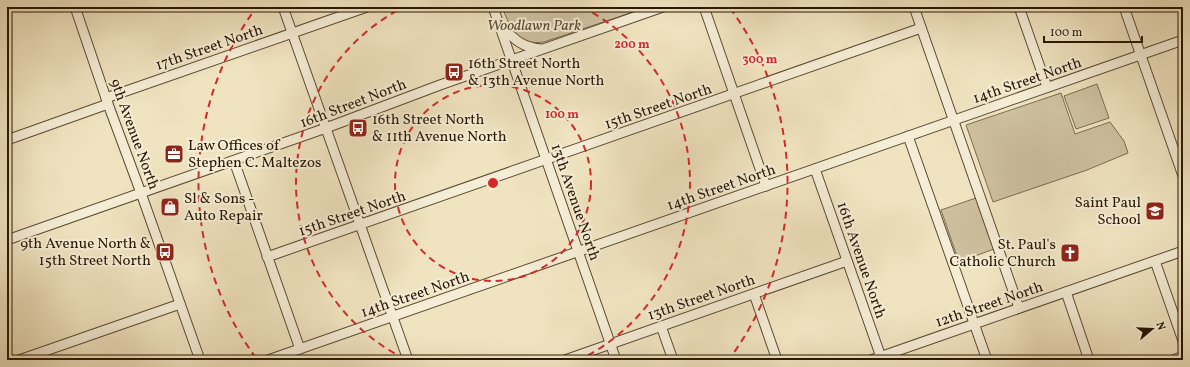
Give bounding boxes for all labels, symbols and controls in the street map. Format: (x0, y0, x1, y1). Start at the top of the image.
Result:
park label: Woodlawn Park (487, 16, 581, 37)
scale bar (1044, 18, 1142, 44)
street label: 17th Street North (153, 20, 266, 77)
text: 100 m (1050, 25, 1083, 41)
text: 200 m (614, 37, 650, 53)
text: 300 m (743, 52, 778, 68)
street label: 14th Street North (970, 53, 1085, 110)
place label: 16th Street North & 13th Avenue North (468, 54, 605, 92)
bus stop icon: 16th Street North & 13th Avenue North (443, 61, 465, 83)
street label: 16th Street North (297, 74, 410, 134)
street label: 9th Avenue North (104, 76, 163, 193)
street label: 15th Street North (602, 79, 715, 136)
text: 100 m (545, 107, 579, 123)
place label: 16th Street North & 11th Avenue North (372, 110, 507, 148)
bus stop icon: 16th Street North & 11th Avenue North (347, 117, 369, 139)
place label: Law Offices of Stephen C. Maltezos (188, 136, 321, 174)
street label: 13th Avenue North (545, 141, 604, 264)
office icon: Law Offices of Stephen C. Maltezos (163, 143, 185, 165)
street label: 14th Street North (664, 160, 779, 217)
centre of rings (486, 176, 500, 190)
street label: 15th Street North (296, 186, 409, 243)
place label: Sl & Sons - Auto Repair (184, 189, 263, 227)
place label: Saint Paul School (1074, 193, 1141, 231)
shop icon: Sl & Sons - Auto Repair (159, 196, 181, 218)
street label: 16th Avenue North (831, 199, 890, 322)
school or university icon: Saint Paul School (1144, 200, 1166, 222)
place label: 9th Avenue North & 15th Street North (20, 234, 151, 272)
place label: St. Paul's Catholic Church (949, 235, 1056, 273)
bus stop icon: 9th Avenue North & 15th Street North (154, 241, 176, 263)
church icon: St. Paul's Catholic Church (1059, 242, 1081, 264)
street label: 14th Street North (358, 267, 473, 324)
street label: 13th Street North (645, 270, 758, 327)
street label: 12th Street North (933, 277, 1046, 334)
north arrow (1132, 309, 1172, 349)
text: N (1152, 320, 1168, 332)

